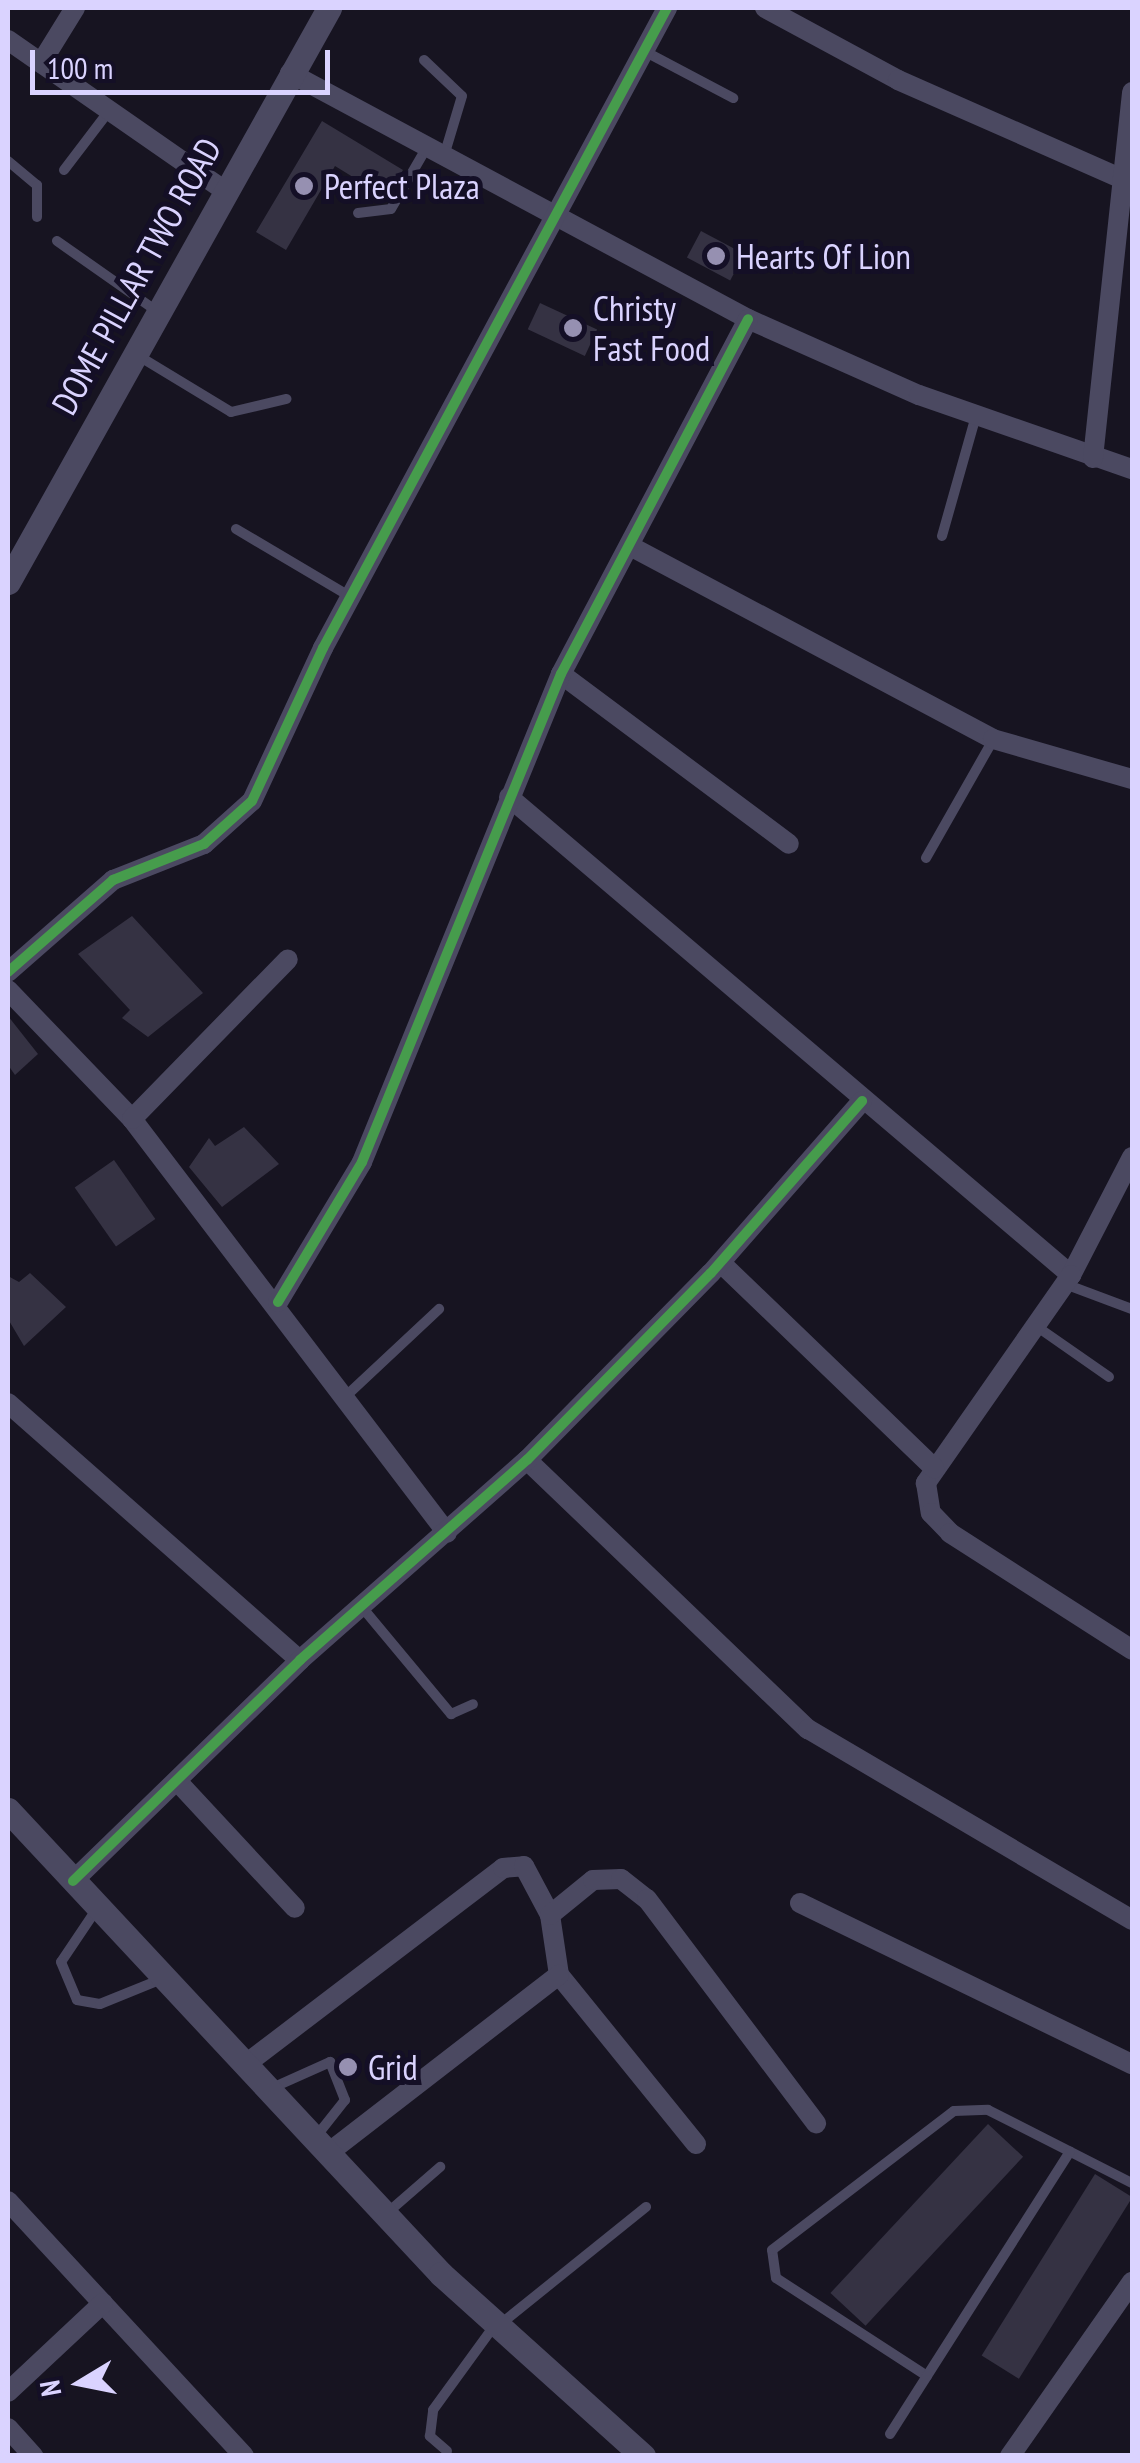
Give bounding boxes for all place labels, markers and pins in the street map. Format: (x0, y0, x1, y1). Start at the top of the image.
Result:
place label: Perfect Plaza (324, 165, 480, 207)
marker: Perfect Plaza (293, 175, 315, 197)
place label: Hearts Of Lion (736, 235, 911, 277)
marker: Hearts Of Lion (705, 245, 727, 267)
place label: Christy Fast Food (593, 287, 710, 369)
marker: Christy Fast Food (562, 317, 584, 339)
place label: Grid (368, 2046, 418, 2088)
marker: Grid (337, 2056, 359, 2078)

